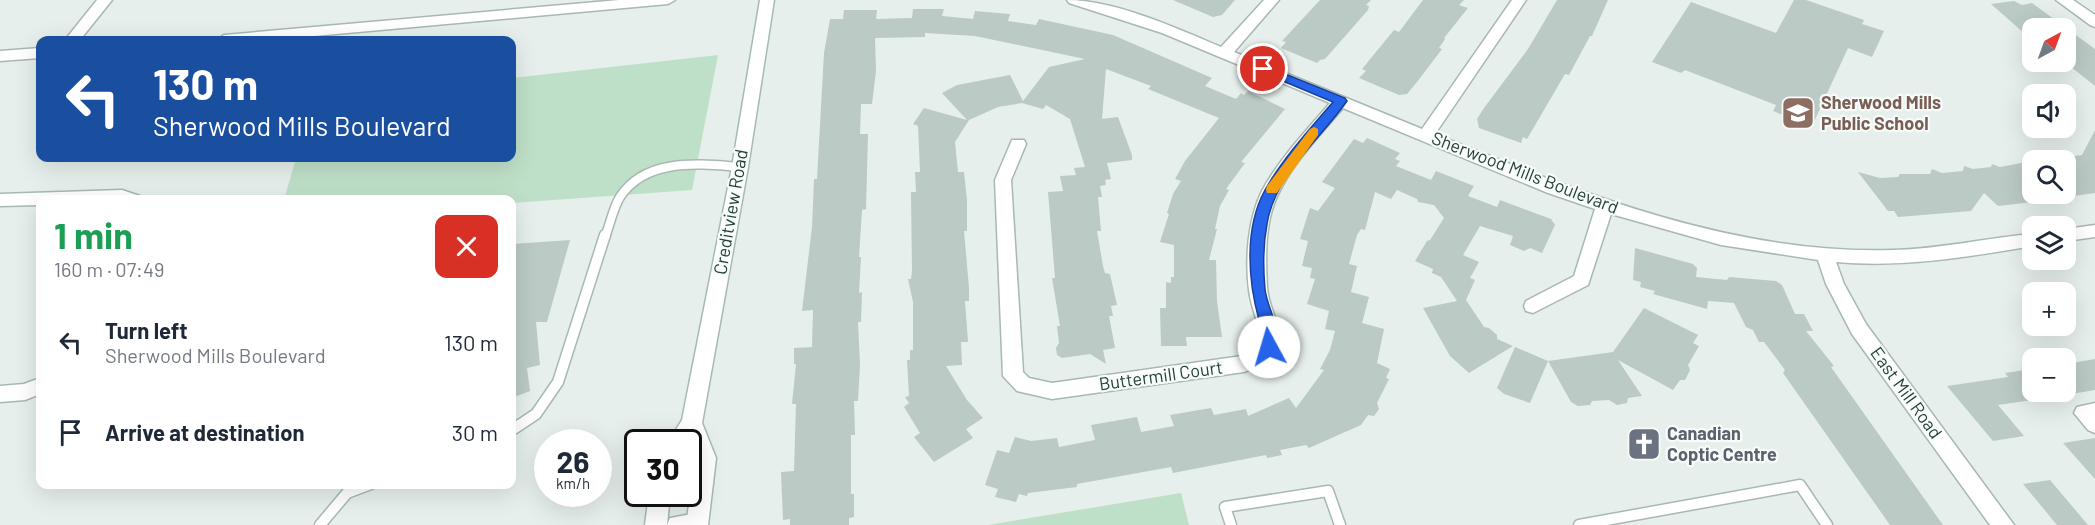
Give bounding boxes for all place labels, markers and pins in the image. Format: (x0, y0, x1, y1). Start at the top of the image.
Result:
pin (1237, 43, 1288, 94)
place label: Sherwood Mills Public School (1821, 91, 1941, 134)
school or university icon: Sherwood Mills Public School (1780, 95, 1816, 131)
place label: Canadian Coptic Centre (1667, 422, 1777, 465)
church icon: Canadian Coptic Centre (1626, 426, 1662, 462)

